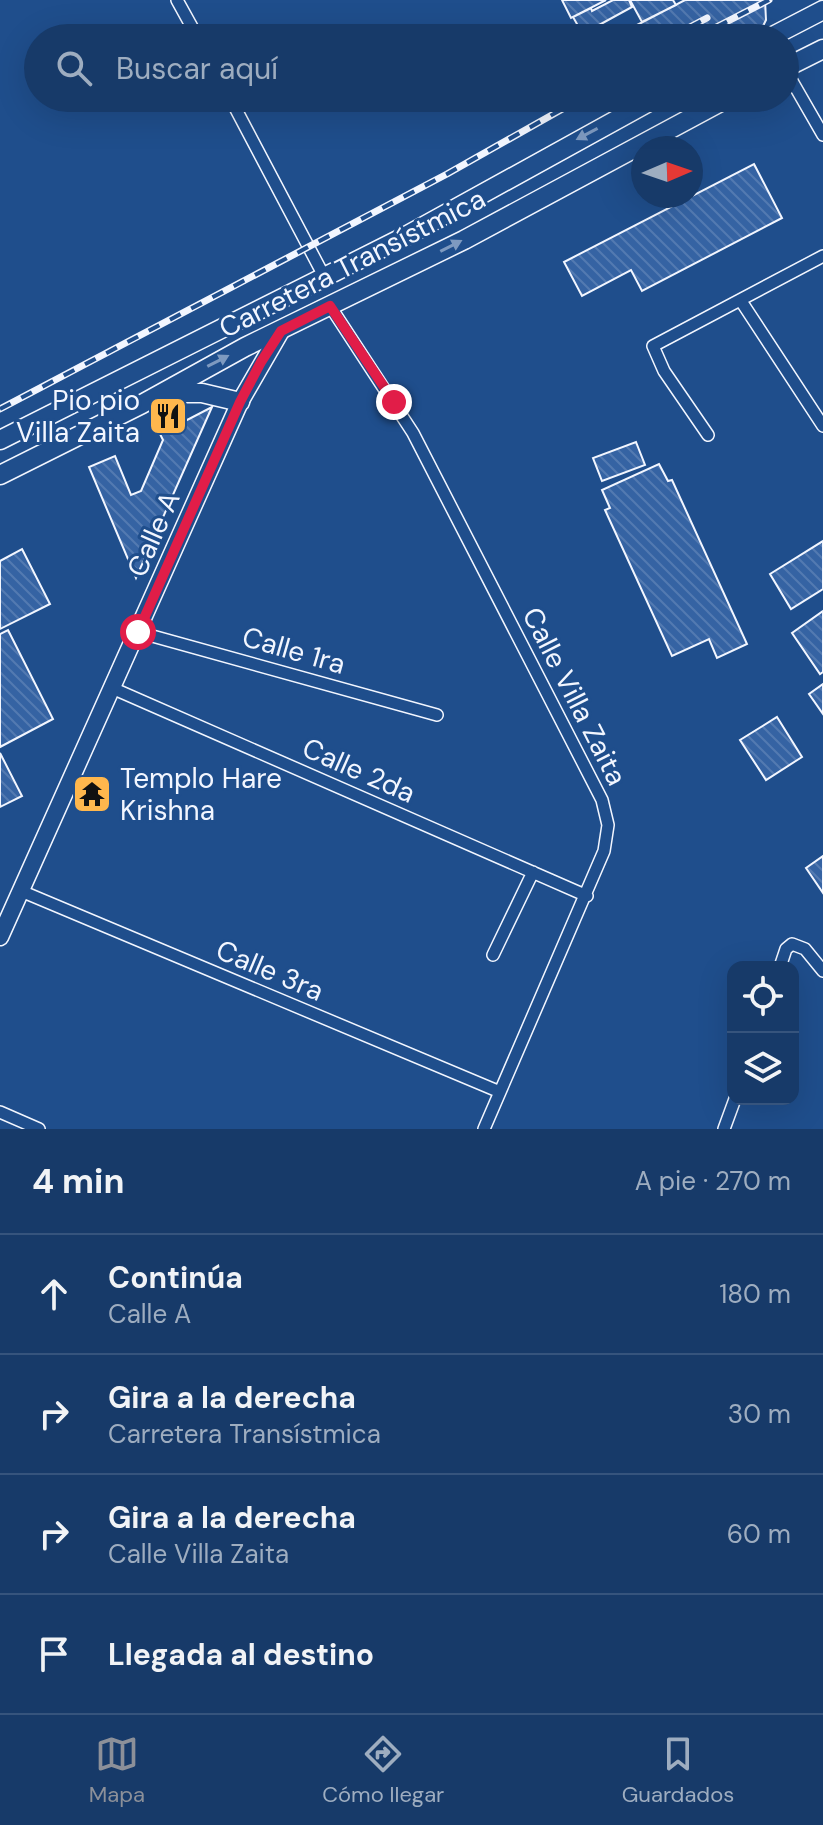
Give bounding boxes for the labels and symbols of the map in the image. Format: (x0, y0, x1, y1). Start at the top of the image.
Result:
one-way arrow (575, 128, 598, 141)
north arrow (631, 136, 703, 208)
street label: Carretera Transístmica (213, 180, 492, 347)
one-way arrow (440, 240, 463, 253)
one-way arrow (207, 354, 230, 368)
place label: Pio pio Villa Zaita (16, 382, 140, 451)
route end (376, 384, 412, 420)
restaurant icon: Pio pio Villa Zaita (147, 395, 189, 437)
street label: Calle A (118, 486, 189, 583)
street label: Calle Villa Zaita (514, 601, 635, 792)
route start (120, 614, 156, 650)
street label: Calle 1ra (238, 618, 350, 683)
street label: Calle 2da (297, 729, 421, 812)
place label: Templo Hare Krishna (120, 760, 282, 829)
temple icon: Templo Hare Krishna (71, 773, 113, 815)
street label: Calle 3ra (210, 931, 329, 1010)

